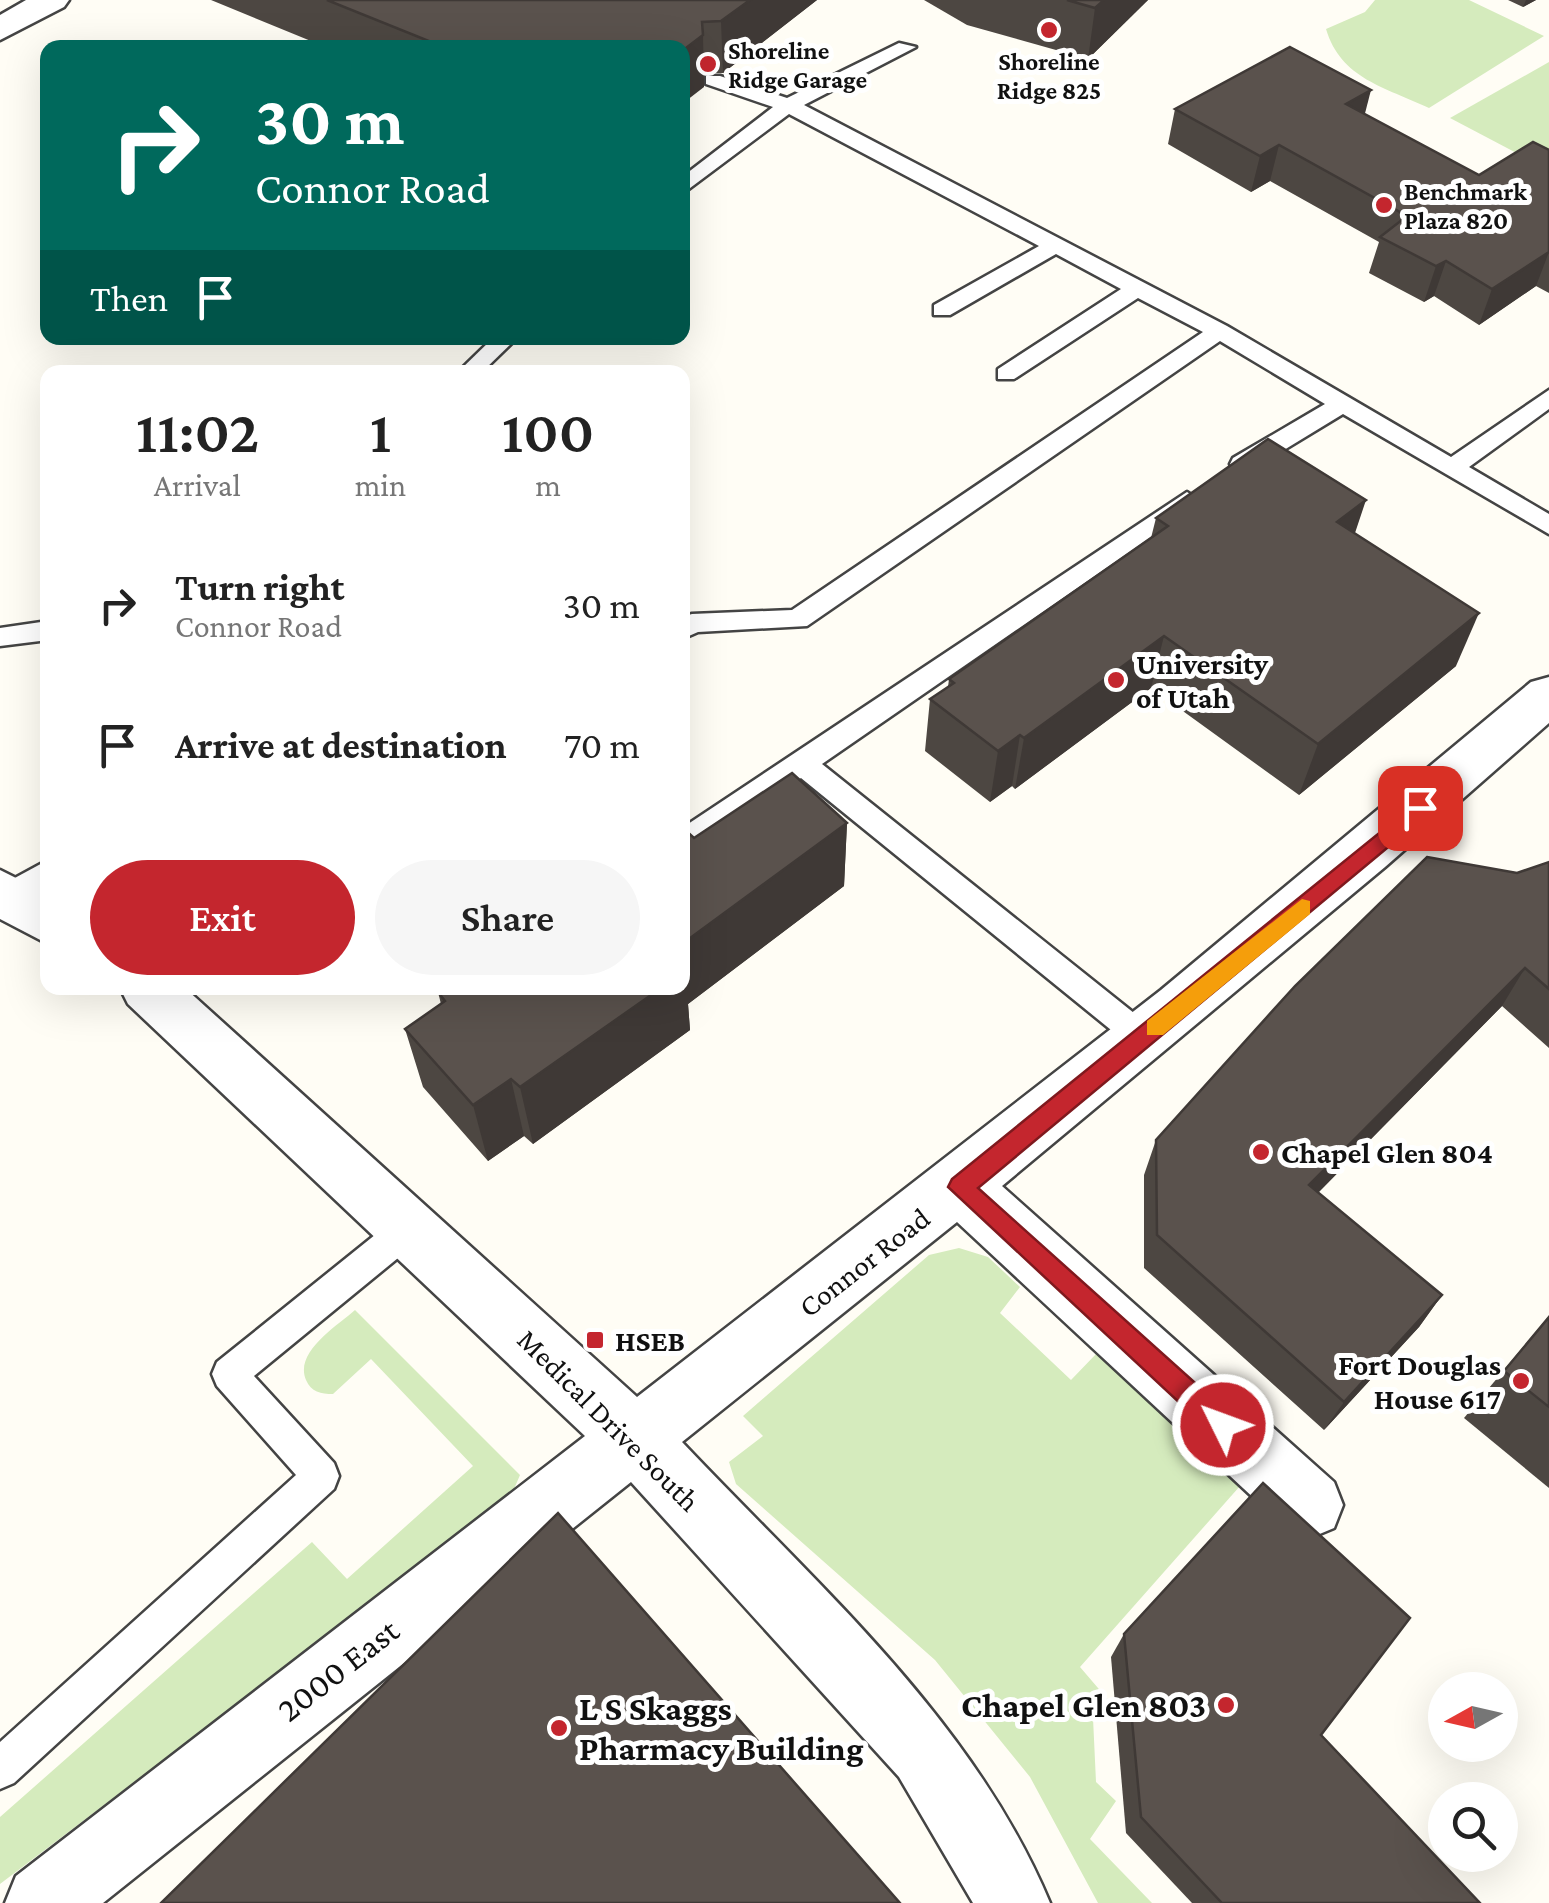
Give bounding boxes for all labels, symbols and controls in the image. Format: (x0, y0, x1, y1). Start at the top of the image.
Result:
marker: Shoreline Ridge 825 (1038, 19, 1060, 41)
place label: Shoreline Ridge Garage (728, 37, 867, 93)
place label: Shoreline Ridge 825 (997, 48, 1101, 104)
marker: Shoreline Ridge Garage (697, 53, 719, 75)
icon: right (90, 80, 220, 210)
text: 30 m (255, 81, 404, 159)
text: Connor Road (255, 163, 490, 213)
place label: Benchmark Plaza 820 (1404, 178, 1527, 234)
marker: Benchmark Plaza 820 (1373, 194, 1395, 216)
icon: arrive (188, 270, 243, 325)
text: Then (90, 277, 168, 319)
text: 11:02 (136, 398, 259, 465)
text: 1 (370, 398, 391, 465)
text: 100 (502, 398, 594, 465)
text: Arrival (154, 467, 241, 503)
text: min (355, 467, 406, 503)
text: m (535, 467, 561, 503)
text: Turn right (175, 566, 344, 608)
icon: right (90, 578, 145, 633)
text: 30 m (563, 584, 640, 626)
text: Connor Road (175, 608, 342, 644)
place label: University of Utah (1136, 647, 1269, 714)
marker: University of Utah (1105, 669, 1127, 691)
icon: arrive (90, 718, 145, 773)
text: Arrive at destination (175, 724, 507, 766)
text: 70 m (564, 724, 640, 766)
pin (1378, 766, 1463, 851)
icon: arrive (1393, 781, 1448, 836)
button: Exit (90, 860, 355, 975)
button: Share (375, 860, 640, 975)
place label: Chapel Glen 804 (1281, 1136, 1493, 1169)
marker: Chapel Glen 804 (1250, 1141, 1272, 1163)
street label: Connor Road (792, 1201, 936, 1323)
street label: Medical Drive South (511, 1322, 707, 1518)
place label: HSEB (615, 1324, 685, 1357)
marker: HSEB (584, 1329, 606, 1351)
place label: Fort Douglas House 617 (1338, 1348, 1501, 1415)
marker: Fort Douglas House 617 (1510, 1370, 1532, 1392)
position arrow (1171, 1373, 1275, 1477)
street label: 2000 East (270, 1610, 407, 1729)
north arrow (1428, 1672, 1518, 1762)
map controls (1428, 1672, 1518, 1872)
place label: Chapel Glen 803 (961, 1686, 1206, 1725)
place label: L S Skaggs Pharmacy Building (579, 1689, 864, 1768)
marker: Chapel Glen 803 (1215, 1694, 1237, 1716)
marker: L S Skaggs Pharmacy Building (548, 1717, 570, 1739)
button: search (1428, 1782, 1518, 1872)

